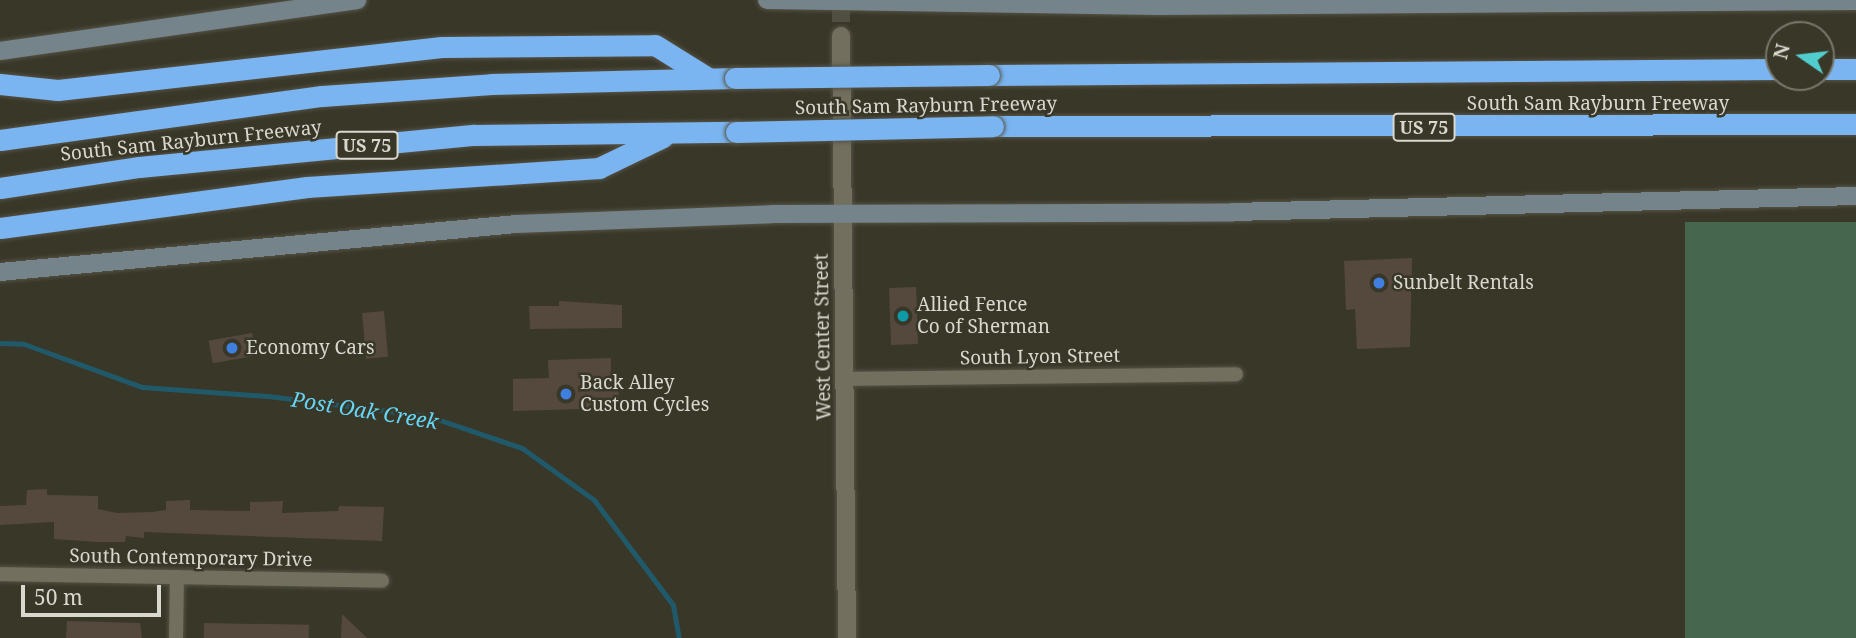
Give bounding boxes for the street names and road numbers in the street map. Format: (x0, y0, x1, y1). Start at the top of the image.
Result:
street label: South Sam Rayburn Freeway (795, 92, 1057, 120)
street label: South Sam Rayburn Freeway (1467, 93, 1729, 115)
road number: US 75 (1392, 112, 1456, 142)
street label: South Sam Rayburn Freeway (59, 116, 323, 166)
road number: US 75 (336, 130, 398, 160)
street label: West Center Street (810, 253, 836, 421)
street label: South Lyon Street (960, 344, 1120, 370)
street label: South Contemporary Drive (69, 544, 313, 572)

